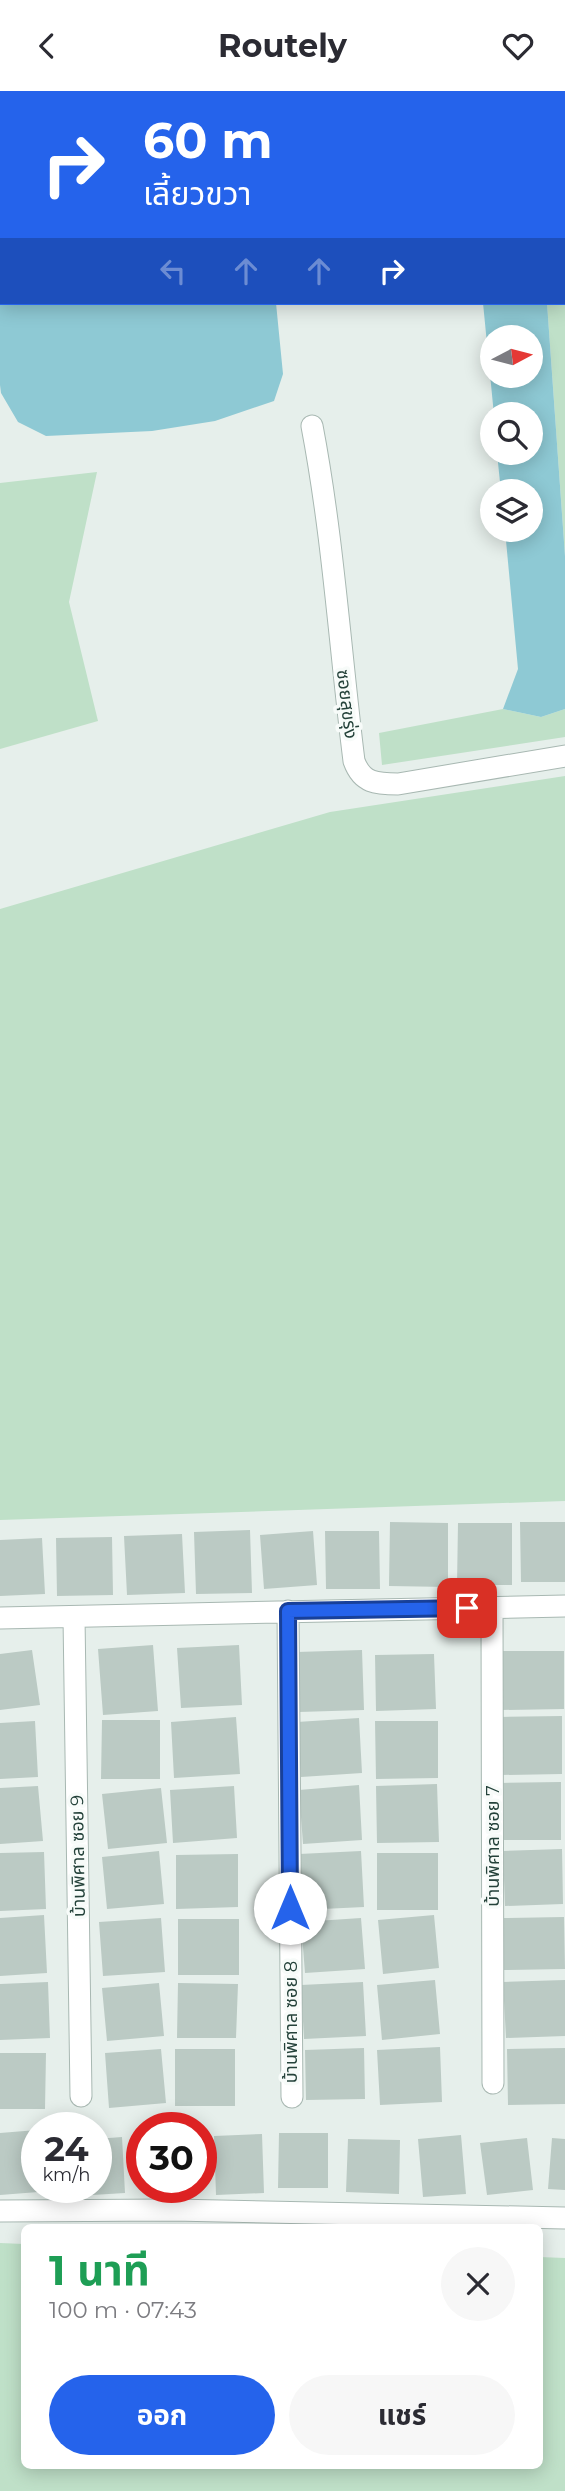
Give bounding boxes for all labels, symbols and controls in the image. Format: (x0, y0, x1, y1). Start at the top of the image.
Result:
text: Routely (218, 26, 347, 65)
icon: back (28, 27, 66, 65)
icon: heart (499, 27, 537, 65)
text: 60 m (143, 111, 273, 170)
icon: right (28, 119, 119, 210)
text: เลี้ยวขวา (143, 174, 251, 213)
icon: left (154, 252, 192, 290)
icon: ahead (227, 252, 265, 290)
icon: ahead (300, 252, 338, 290)
icon: right (373, 252, 411, 290)
north arrow (480, 325, 542, 389)
map controls (480, 325, 543, 542)
button: search (480, 402, 543, 465)
button: layers (480, 479, 543, 542)
street label: ซอยสุขรุ่ง (332, 668, 362, 740)
pin (437, 1578, 497, 1638)
icon: arrive (448, 1589, 486, 1627)
street label: บ้านพิศาล ซอย 7 (482, 1785, 504, 1907)
street label: บ้านพิศาล ซอย 9 (66, 1795, 90, 1917)
position arrow (253, 1871, 327, 1945)
street label: บ้านพิศาล ซอย 8 (280, 1961, 302, 2083)
speed limit sign: 30 (126, 2112, 217, 2203)
text: 24 (44, 2127, 89, 2170)
text: km/h (42, 2164, 91, 2186)
text: 1 นาที (49, 2244, 150, 2296)
button: close (441, 2247, 515, 2321)
text: 100 m · 07:43 (49, 2296, 197, 2324)
button: ออก (49, 2375, 275, 2455)
button: แชร์ (289, 2375, 515, 2455)

